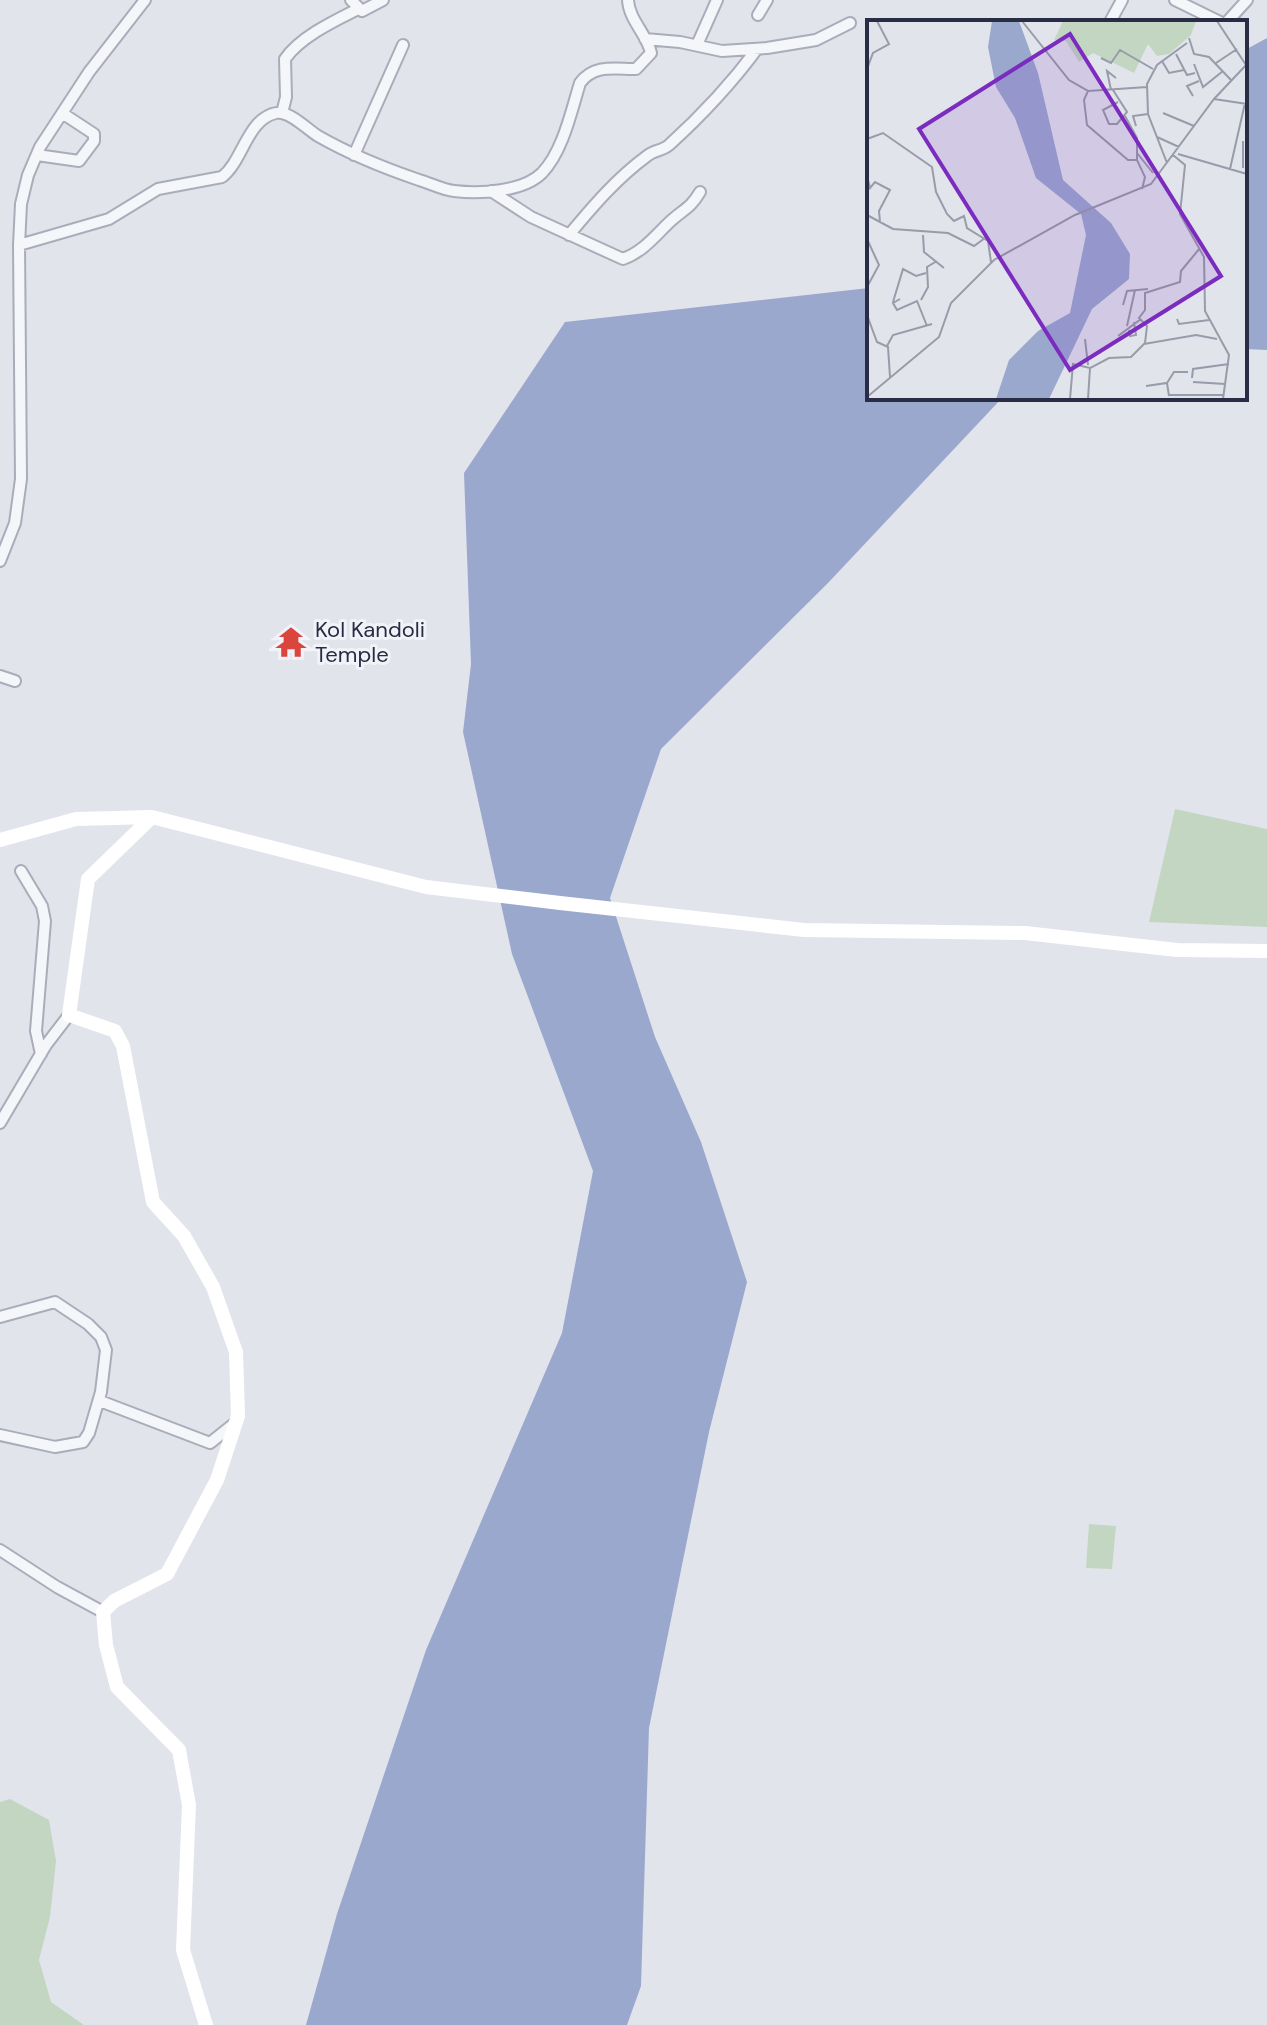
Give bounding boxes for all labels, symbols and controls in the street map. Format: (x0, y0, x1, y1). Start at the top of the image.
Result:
inset map (867, 20, 1247, 400)
place label: Kol Kandoli Temple (315, 615, 425, 669)
temple icon: Kol Kandoli Temple (274, 625, 308, 659)

